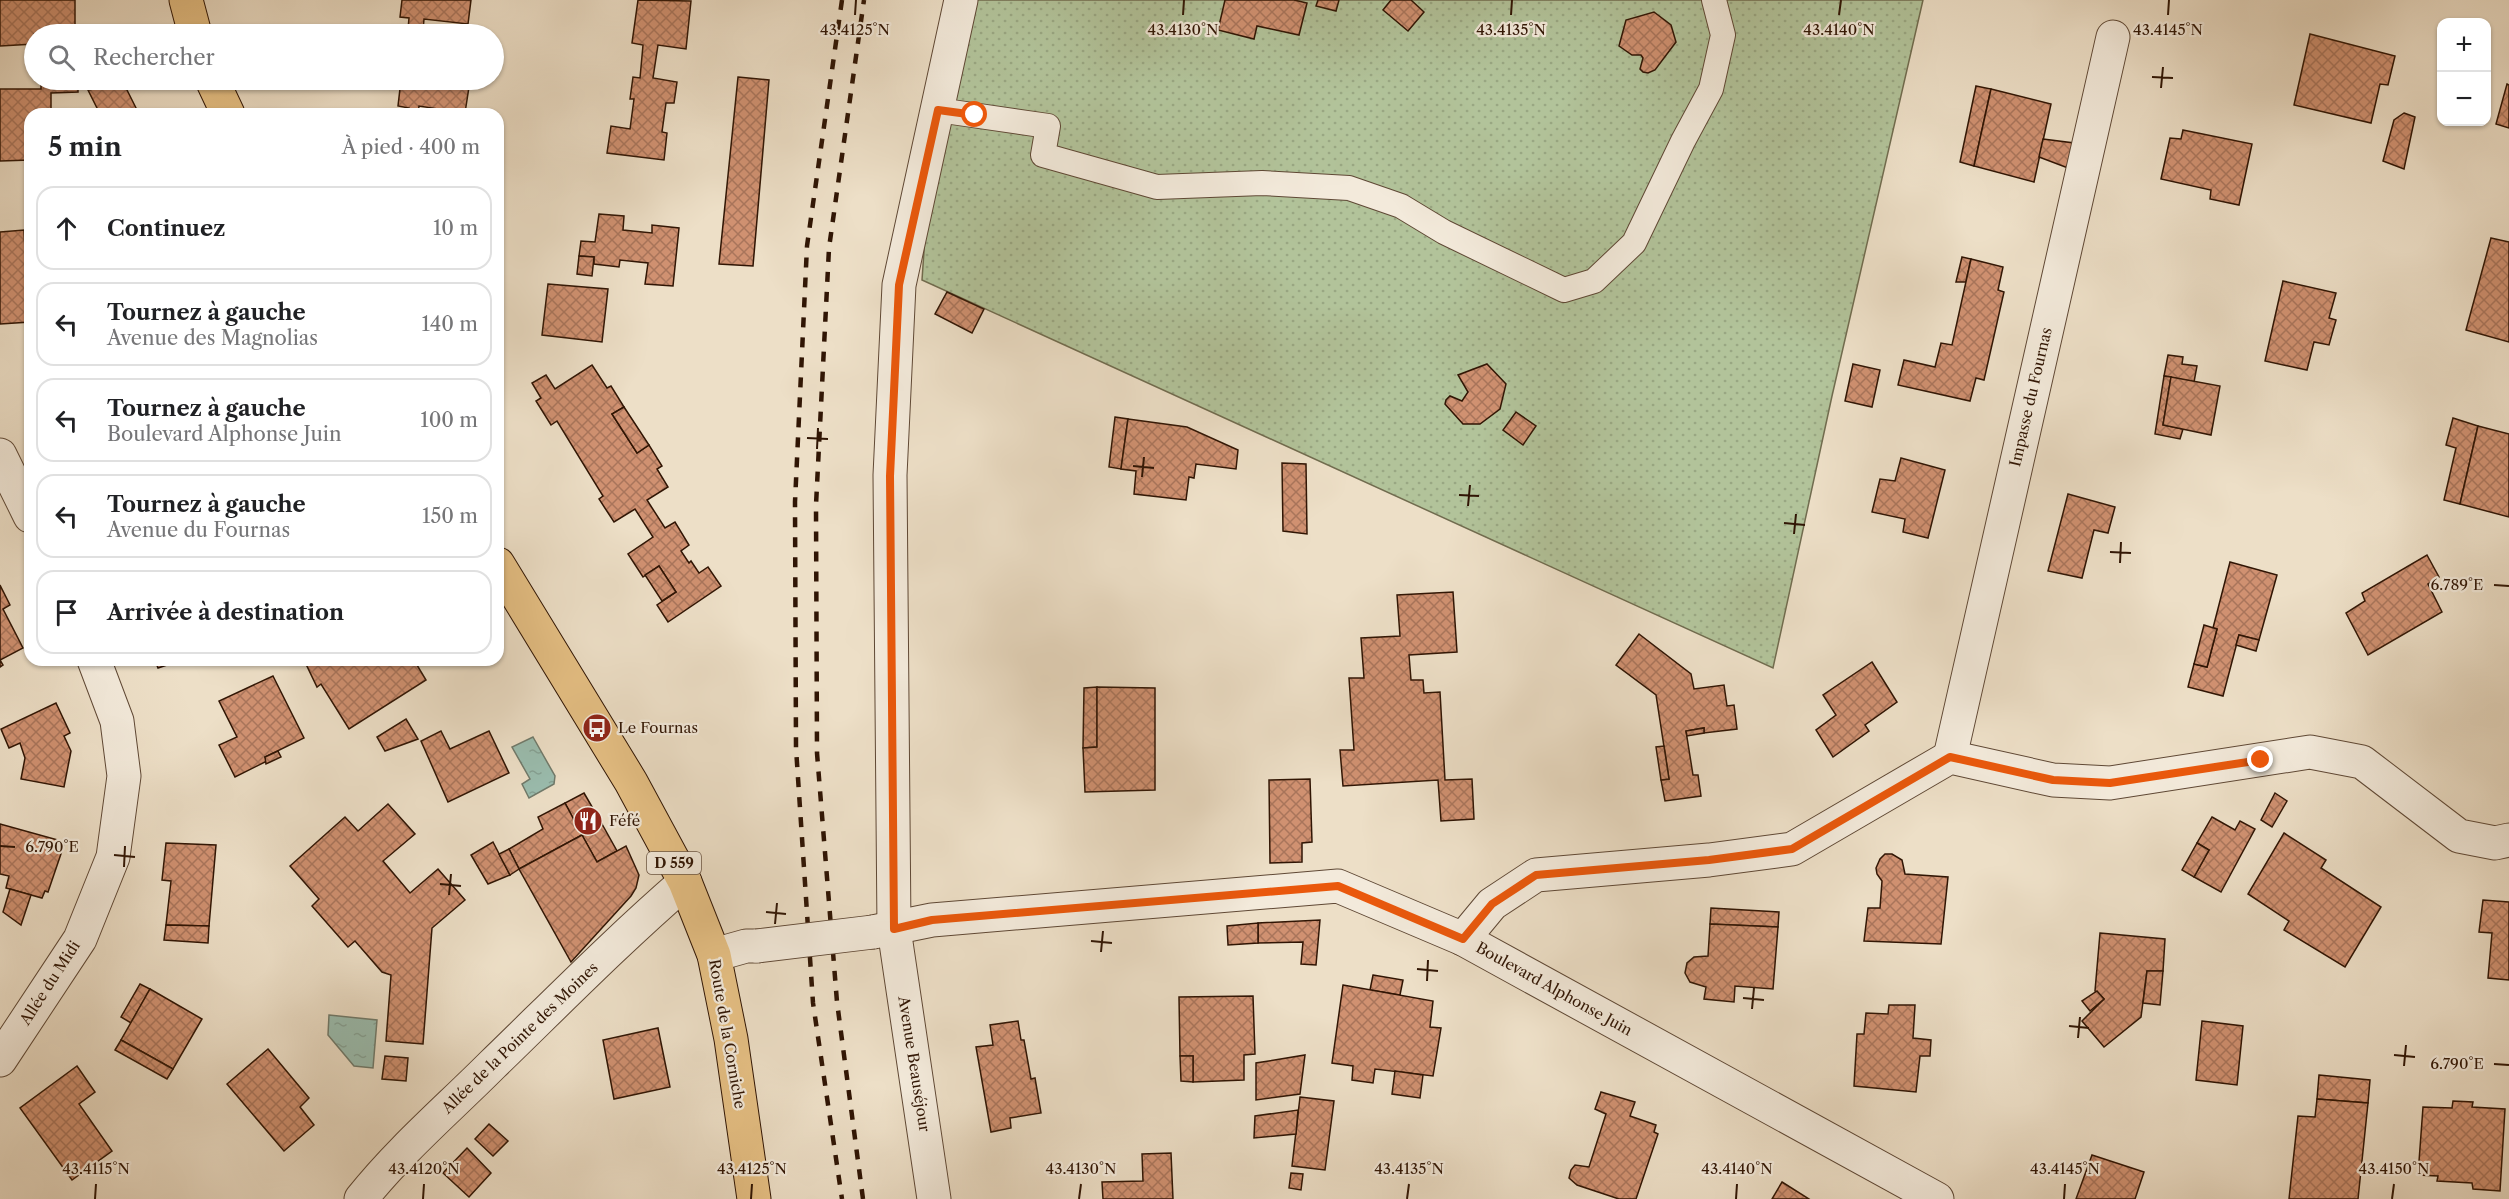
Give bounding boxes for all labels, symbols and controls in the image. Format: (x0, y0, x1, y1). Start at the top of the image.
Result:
map controls (2437, 18, 2491, 126)
button: + (2437, 18, 2491, 72)
text: 43.4125°N (820, 20, 890, 39)
text: 43.4130°N (1148, 20, 1219, 39)
text: 43.4135°N (1476, 20, 1546, 39)
text: 43.4140°N (1803, 20, 1875, 39)
text: 43.4145°N (2133, 20, 2203, 39)
search box (24, 24, 504, 90)
icon: search (45, 41, 78, 74)
text: Rechercher (93, 44, 215, 71)
button: − (2437, 72, 2491, 126)
route start (961, 101, 987, 127)
text: 5 min (48, 131, 122, 163)
text: À pied · 400 m (342, 135, 480, 159)
icon: ahead (50, 212, 83, 245)
text: Continuez (107, 215, 226, 242)
text: 10 m (433, 216, 478, 240)
text: Tournez à gauche (107, 299, 306, 326)
icon: left (50, 308, 83, 341)
text: 140 m (421, 312, 478, 336)
street label: Impasse du Fournas (2005, 325, 2056, 468)
text: Avenue des Magnolias (107, 326, 318, 350)
text: Tournez à gauche (107, 395, 306, 422)
icon: left (50, 404, 83, 437)
text: 100 m (420, 408, 478, 432)
text: Boulevard Alphonse Juin (107, 422, 341, 446)
text: Tournez à gauche (107, 491, 306, 518)
icon: left (50, 500, 83, 533)
text: 150 m (422, 504, 478, 528)
text: Avenue du Fournas (107, 518, 290, 542)
text: 6.789°E (2431, 575, 2483, 594)
icon: arrive (50, 596, 83, 629)
text: Arrivée à destination (107, 599, 344, 626)
bus stop icon: Le Fournas (581, 712, 613, 744)
place label: Le Fournas (618, 718, 698, 737)
route end (2247, 746, 2273, 772)
restaurant icon: Féfé (572, 805, 604, 837)
place label: Féfé (609, 811, 640, 830)
text: 6.790°E (25, 837, 79, 856)
road number: D 559 (647, 852, 701, 874)
street label: Allée du Midi (15, 937, 84, 1029)
street label: Boulevard Alphonse Juin (1473, 938, 1636, 1040)
street label: Allée de la Pointe des Moines (437, 958, 602, 1118)
street label: Route de la Corniche (705, 958, 750, 1110)
street label: Avenue Beauséjour (894, 994, 935, 1134)
text: 6.790°E (2430, 1054, 2484, 1073)
text: 43.4115°N (62, 1159, 130, 1178)
text: 43.4120°N (388, 1159, 460, 1178)
text: 43.4125°N (717, 1159, 787, 1178)
text: 43.4130°N (1046, 1159, 1117, 1178)
text: 43.4135°N (1374, 1159, 1444, 1178)
text: 43.4140°N (1701, 1159, 1773, 1178)
text: 43.4145°N (2030, 1159, 2100, 1178)
text: 43.4150°N (2359, 1159, 2429, 1178)

